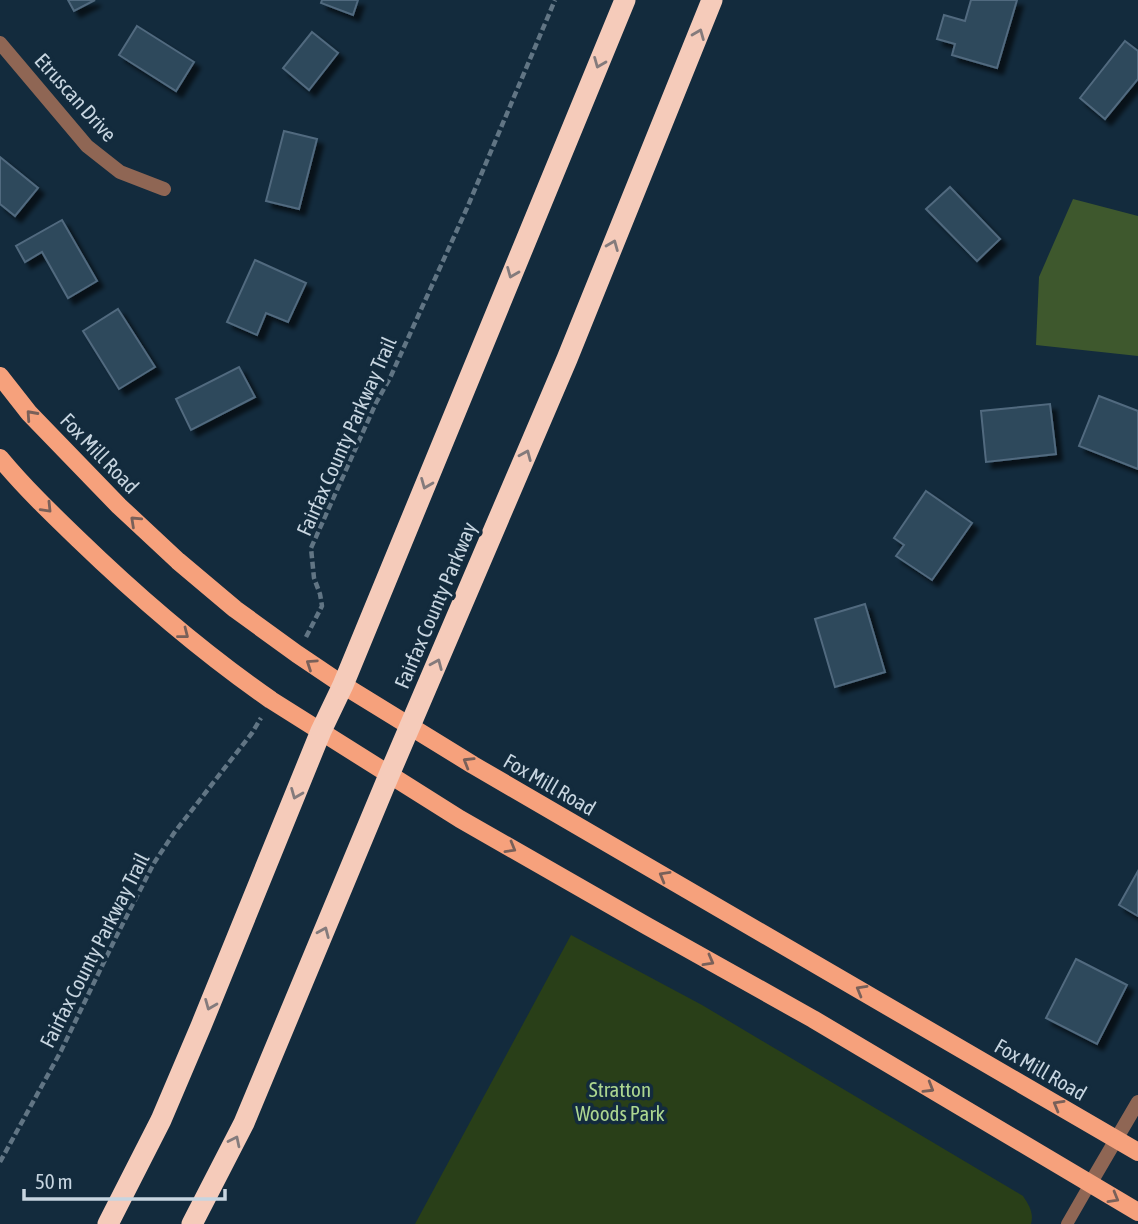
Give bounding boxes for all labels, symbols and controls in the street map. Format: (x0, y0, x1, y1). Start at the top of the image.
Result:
one-way arrow (690, 29, 704, 41)
street label: Etruscan Drive (30, 48, 122, 146)
one-way arrow (593, 56, 607, 68)
one-way arrow (605, 240, 619, 252)
one-way arrow (506, 266, 520, 279)
street label: Fairfax County Parkway Trail (291, 332, 401, 539)
street label: Fox Mill Road (56, 408, 144, 498)
one-way arrow (27, 410, 39, 423)
one-way arrow (518, 450, 532, 462)
one-way arrow (420, 477, 434, 489)
one-way arrow (38, 500, 51, 513)
one-way arrow (130, 516, 143, 529)
street label: Fairfax County Parkway (389, 518, 481, 692)
one-way arrow (176, 625, 189, 638)
one-way arrow (306, 659, 319, 672)
one-way arrow (429, 659, 443, 672)
street label: Fox Mill Road (500, 748, 600, 820)
one-way arrow (462, 757, 475, 770)
one-way arrow (290, 788, 304, 800)
one-way arrow (504, 840, 516, 853)
street label: Fairfax County Parkway Trail (34, 848, 154, 1051)
one-way arrow (659, 871, 672, 884)
one-way arrow (315, 927, 329, 939)
one-way arrow (701, 953, 714, 966)
one-way arrow (856, 985, 869, 998)
one-way arrow (205, 998, 219, 1010)
street label: Fox Mill Road (991, 1033, 1091, 1105)
park label: Stratton Woods Park (575, 1077, 665, 1125)
one-way arrow (921, 1080, 934, 1093)
one-way arrow (1052, 1100, 1065, 1113)
one-way arrow (226, 1136, 240, 1148)
scale bar (24, 1158, 226, 1202)
text: 50 m (35, 1169, 73, 1193)
one-way arrow (1106, 1190, 1119, 1203)

